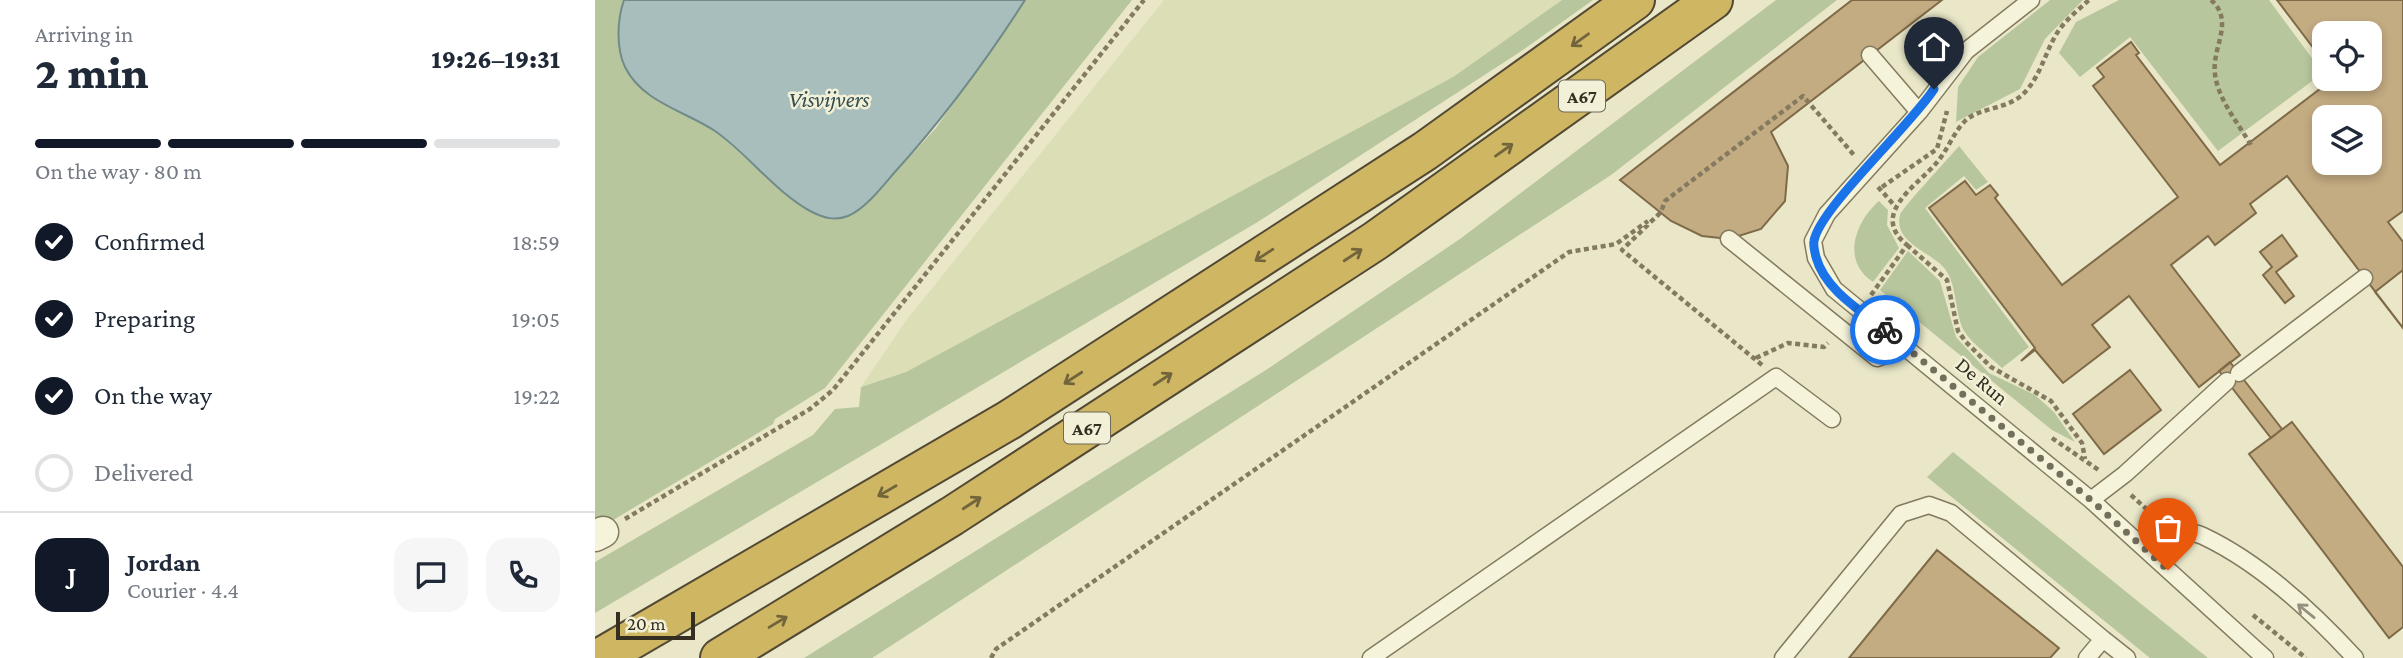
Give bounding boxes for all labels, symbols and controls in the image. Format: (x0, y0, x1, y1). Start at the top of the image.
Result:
pin (1904, 17, 1964, 89)
text: Arriving in (35, 21, 133, 47)
map controls (2312, 21, 2382, 175)
button: locate (2312, 21, 2382, 91)
icon: home (1915, 28, 1953, 66)
one-way arrow (1571, 33, 1590, 47)
text: 19:26–19:31 (431, 45, 560, 74)
text: 2 min (35, 47, 149, 98)
road number: A67 (1559, 80, 1605, 111)
water label: Visvijvers (789, 86, 870, 113)
button: layers (2312, 105, 2382, 175)
one-way arrow (1494, 143, 1513, 157)
text: On the way · 80 m (35, 158, 202, 184)
icon: check (35, 223, 73, 261)
text: Confirmed (94, 227, 205, 256)
text: 18:59 (513, 229, 560, 255)
one-way arrow (1255, 248, 1275, 262)
one-way arrow (1343, 248, 1363, 262)
courier (1850, 295, 1920, 365)
icon: check (35, 300, 73, 338)
text: Preparing (94, 304, 195, 333)
text: 19:05 (512, 306, 560, 332)
icon: bike (1866, 311, 1904, 349)
street label: De Run (1951, 352, 2013, 410)
one-way arrow (1064, 371, 1084, 385)
one-way arrow (1152, 372, 1172, 386)
icon: check (35, 377, 73, 415)
text: On the way (94, 381, 212, 410)
text: 19:22 (514, 383, 560, 409)
road number: A67 (1064, 412, 1110, 444)
text: Delivered (94, 458, 193, 487)
one-way arrow (877, 484, 897, 498)
one-way arrow (962, 496, 981, 511)
pin (2138, 498, 2198, 570)
icon: bag (2149, 509, 2187, 547)
button: chat (394, 538, 468, 612)
button: phone (486, 538, 560, 612)
text: Jordan (127, 548, 201, 577)
text: J (68, 561, 76, 590)
text: Courier · 4.4 (127, 577, 239, 603)
one-way arrow (2297, 603, 2315, 618)
scale bar (616, 609, 695, 641)
text: 20 m (627, 613, 666, 634)
one-way arrow (768, 615, 788, 629)

